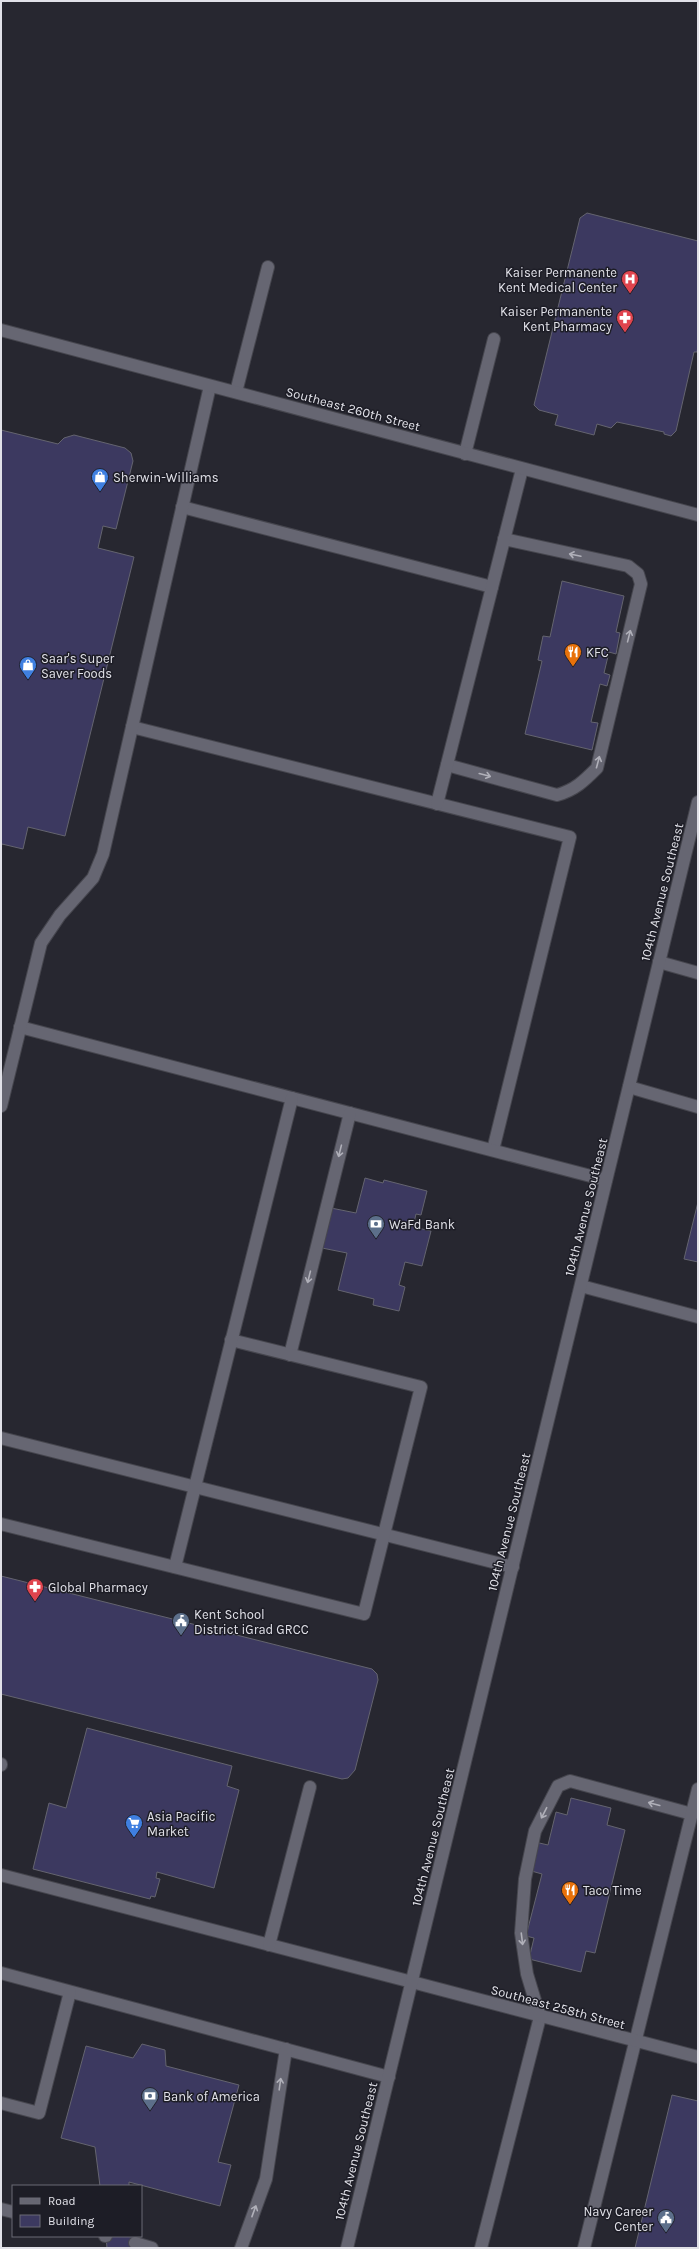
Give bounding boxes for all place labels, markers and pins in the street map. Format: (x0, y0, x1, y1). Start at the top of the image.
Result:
place label: Kaiser Permanente Kent Medical Center (498, 265, 617, 295)
hospital icon: Kaiser Permanente Kent Medical Center (620, 269, 640, 294)
place label: Kaiser Permanente Kent Pharmacy (500, 304, 612, 334)
pharmacy icon: Kaiser Permanente Kent Pharmacy (615, 308, 635, 333)
shop icon: Sherwin-Williams (90, 467, 110, 492)
place label: Sherwin-Williams (113, 470, 219, 485)
restaurant icon: KFC (563, 642, 583, 667)
place label: KFC (586, 645, 609, 660)
place label: Saar's Super Saver Foods (41, 651, 115, 681)
shop icon: Saar's Super Saver Foods (18, 655, 38, 680)
bank icon: WaFd Bank (366, 1214, 386, 1239)
place label: WaFd Bank (389, 1217, 455, 1232)
pharmacy icon: Global Pharmacy (25, 1577, 45, 1602)
place label: Global Pharmacy (48, 1580, 148, 1595)
place label: Kent School District iGrad GRCC (194, 1607, 309, 1637)
public building icon: Kent School District iGrad GRCC (171, 1611, 191, 1636)
place label: Asia Pacific Market (147, 1809, 215, 1839)
supermarket icon: Asia Pacific Market (124, 1813, 144, 1838)
restaurant icon: Taco Time (560, 1880, 580, 1905)
place label: Taco Time (583, 1883, 642, 1898)
bank icon: Bank of America (140, 2086, 160, 2111)
place label: Bank of America (163, 2089, 260, 2104)
place label: Navy Career Center (583, 2204, 653, 2234)
public building icon: Navy Career Center (656, 2208, 676, 2233)

